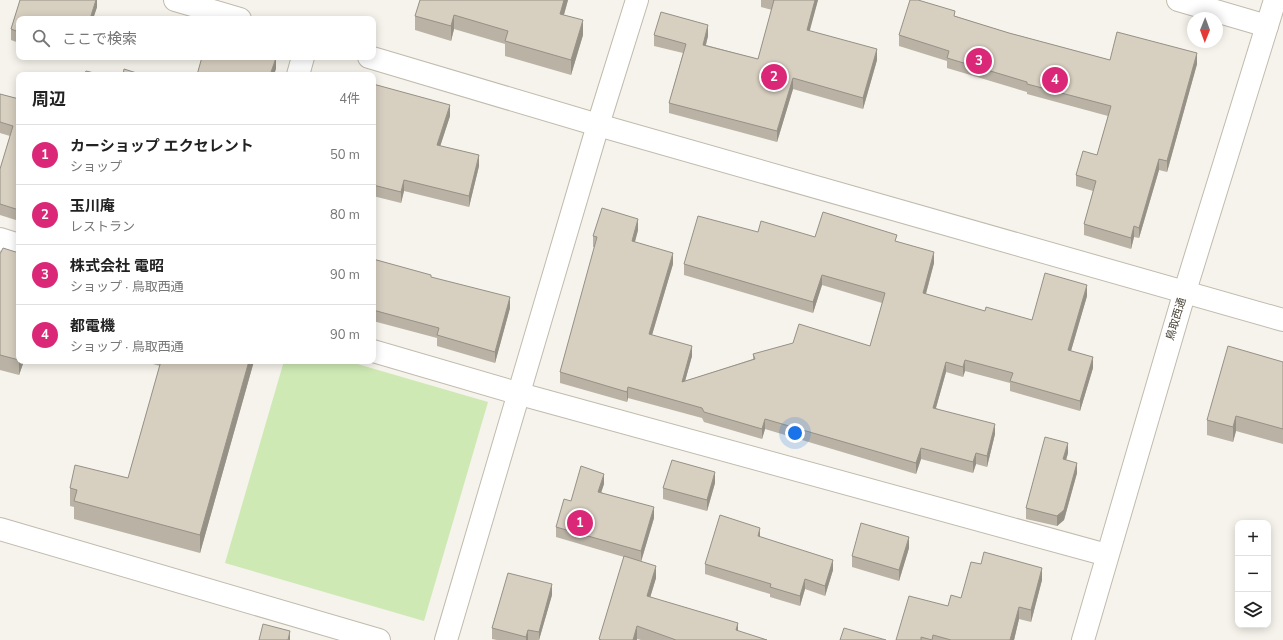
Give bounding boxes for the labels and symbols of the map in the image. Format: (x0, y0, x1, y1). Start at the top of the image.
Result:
north arrow (1187, 12, 1223, 48)
pin: 3 (966, 46, 992, 76)
pin: 2 (761, 62, 787, 92)
pin: 4 (1042, 65, 1068, 95)
street label: 鳥取西通 (1162, 296, 1190, 342)
your location (785, 423, 805, 443)
pin: 1 (567, 508, 593, 538)

